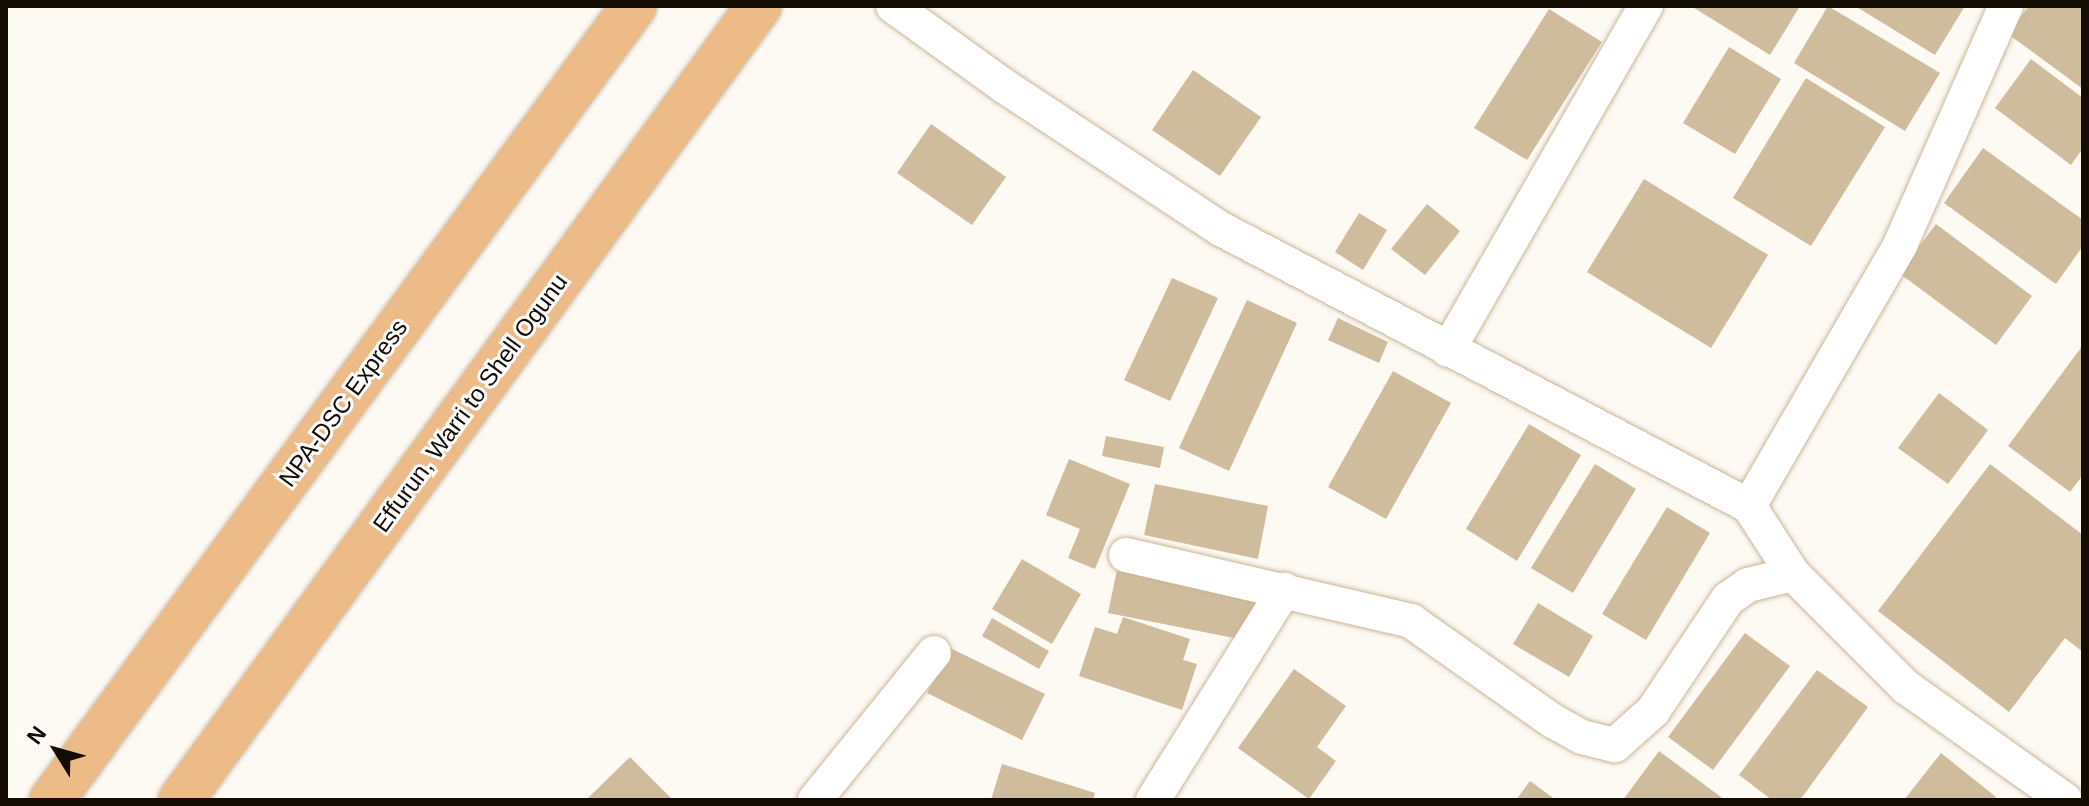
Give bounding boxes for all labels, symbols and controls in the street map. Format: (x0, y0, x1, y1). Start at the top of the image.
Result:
street label: Effurun, Warri to Shell Ogunu (367, 268, 573, 538)
street label: NPA-DSC Express (273, 314, 413, 492)
north arrow (16, 710, 96, 790)
text: N (22, 721, 51, 749)

